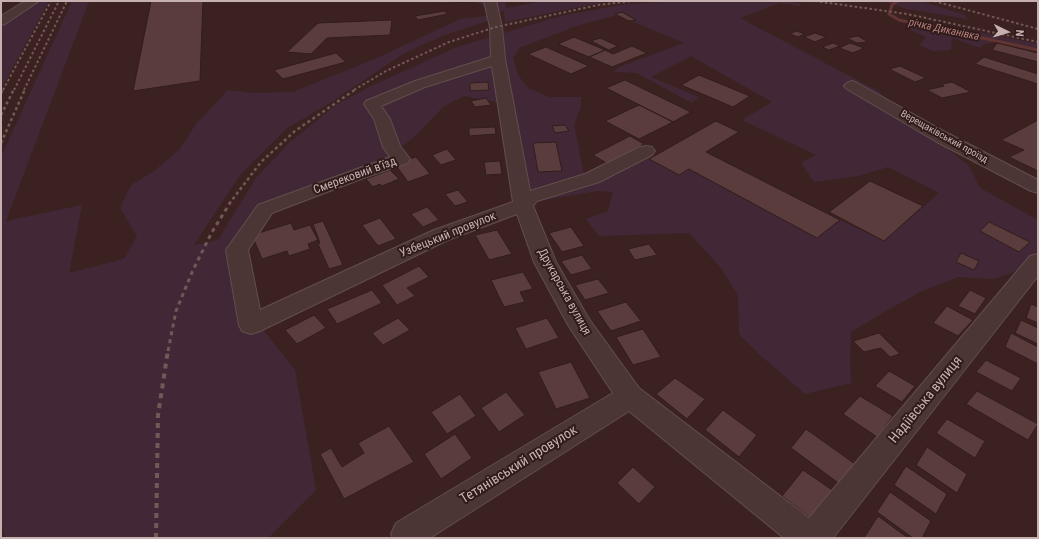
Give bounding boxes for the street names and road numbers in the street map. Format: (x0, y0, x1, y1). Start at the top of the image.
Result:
street label: Верещаківський проїзд (898, 108, 990, 166)
street label: Смерековий в'їзд (312, 154, 398, 198)
street label: Узбецький провулок (398, 209, 498, 261)
street label: Друкарська вулиця (534, 246, 594, 338)
street label: Надіївська вулиця (886, 353, 966, 447)
street label: Тетянівський провулок (457, 422, 581, 508)

